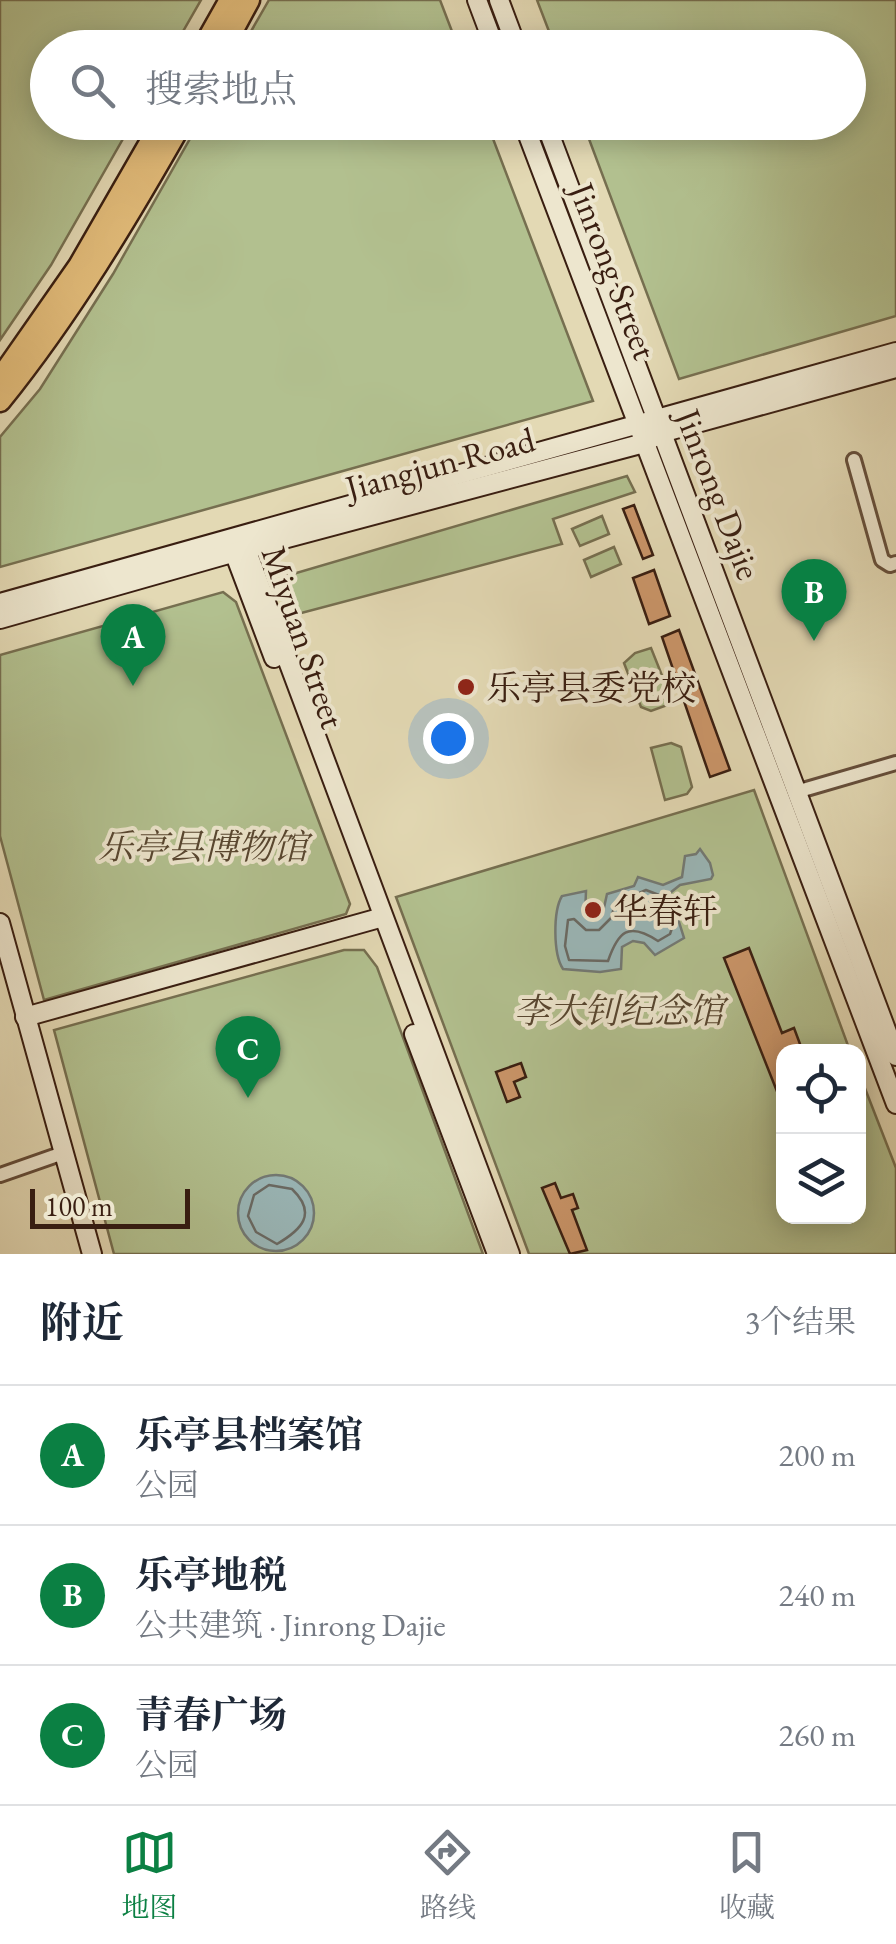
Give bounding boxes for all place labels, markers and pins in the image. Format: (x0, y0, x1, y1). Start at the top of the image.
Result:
pin: B (782, 558, 846, 641)
pin: A (100, 604, 166, 686)
place label: 乐亭县委党校 (486, 665, 696, 710)
marker: 乐亭县委党校 (455, 676, 477, 698)
place label: 华春轩 (613, 888, 718, 933)
marker: 华春轩 (582, 899, 604, 921)
pin: C (216, 1016, 280, 1098)

